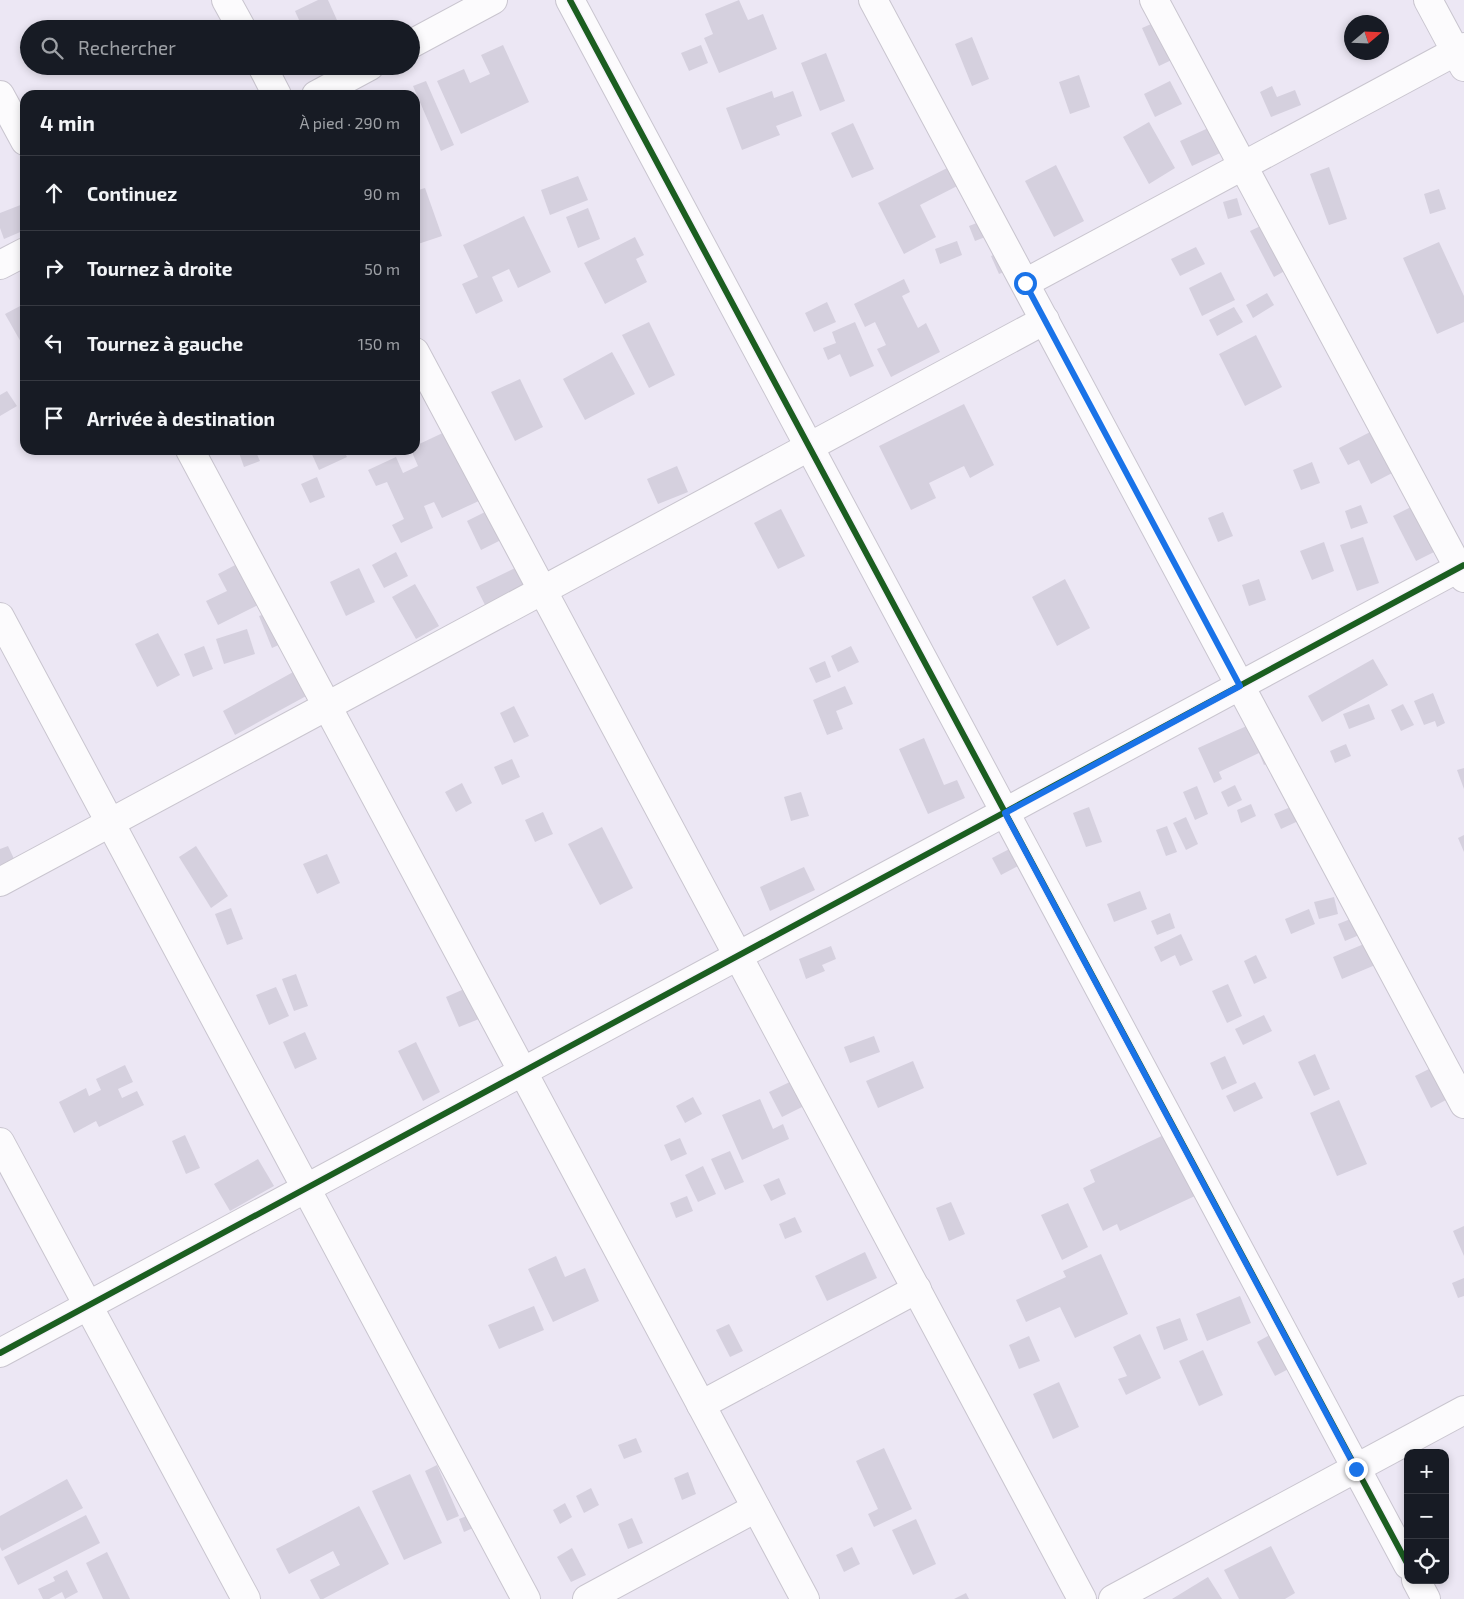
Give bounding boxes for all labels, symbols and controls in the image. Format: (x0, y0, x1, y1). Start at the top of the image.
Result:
north arrow (1344, 15, 1389, 60)
search box (20, 20, 420, 75)
icon: search (38, 34, 66, 62)
text: Rechercher (78, 36, 176, 59)
text: 4 min (40, 110, 95, 135)
text: À pied · 290 m (300, 113, 400, 132)
icon: ahead (40, 179, 68, 207)
text: Continuez (87, 182, 177, 205)
text: 90 m (364, 184, 400, 203)
icon: right (40, 254, 68, 282)
text: Tournez à droite (87, 257, 233, 280)
text: 50 m (364, 259, 400, 278)
route start (1014, 272, 1037, 295)
icon: left (40, 329, 68, 357)
text: Tournez à gauche (87, 332, 243, 355)
text: 150 m (358, 334, 400, 353)
icon: arrive (40, 404, 68, 432)
text: Arrivée à destination (87, 407, 275, 430)
map controls (1404, 1449, 1449, 1584)
button: + (1404, 1449, 1449, 1494)
route end (1345, 1458, 1368, 1481)
button: − (1404, 1494, 1449, 1539)
button: locate (1404, 1539, 1449, 1584)

